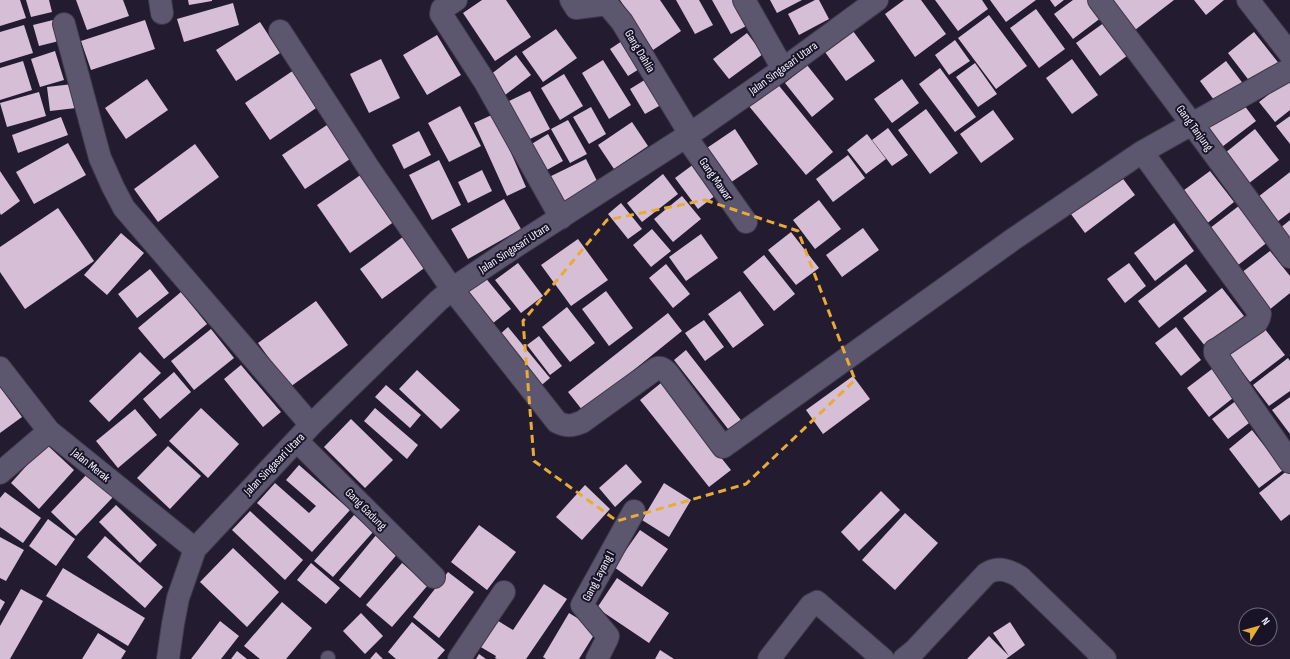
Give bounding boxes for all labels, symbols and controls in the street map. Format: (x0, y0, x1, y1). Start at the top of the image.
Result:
street label: Gang Dahlia (621, 27, 658, 76)
street label: Jalan Singasari Utara (745, 38, 821, 99)
street label: Gang Tanjung (1173, 102, 1216, 154)
street label: Gang Mawar (695, 155, 736, 204)
street label: Jalan Singasari Utara (475, 220, 553, 277)
street label: Jalan Singasari Utara (240, 430, 308, 499)
street label: Jalan Merak (68, 445, 113, 486)
street label: Gang Gadung (342, 485, 390, 533)
street label: Gang Layang I (579, 549, 618, 604)
north arrow (1238, 607, 1278, 647)
text: N (1259, 615, 1273, 628)

